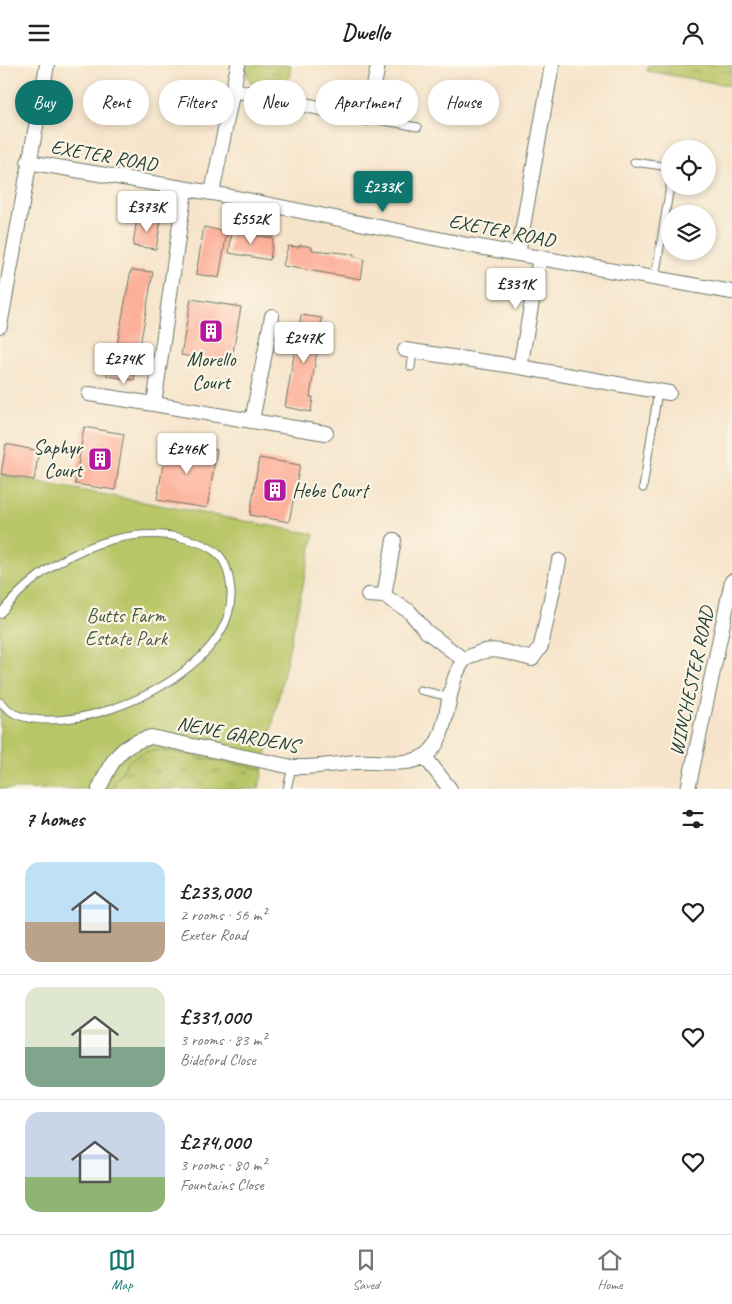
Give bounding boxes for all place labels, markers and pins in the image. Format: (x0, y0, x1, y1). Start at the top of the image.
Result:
pin: £233K (348, 171, 418, 213)
pin: £373K (112, 191, 182, 233)
pin: £552K (216, 203, 286, 245)
pin: £331K (481, 267, 551, 310)
building icon: Morello Court (198, 318, 224, 344)
pin: £247K (269, 321, 339, 364)
pin: £274K (89, 343, 159, 385)
place label: Morello Court (187, 347, 236, 395)
pin: £246K (152, 433, 222, 475)
place label: Saphyr Court (33, 435, 84, 483)
building icon: Saphyr Court (87, 446, 113, 472)
building icon: Hebe Court (262, 477, 288, 503)
place label: Hebe Court (292, 478, 371, 503)

